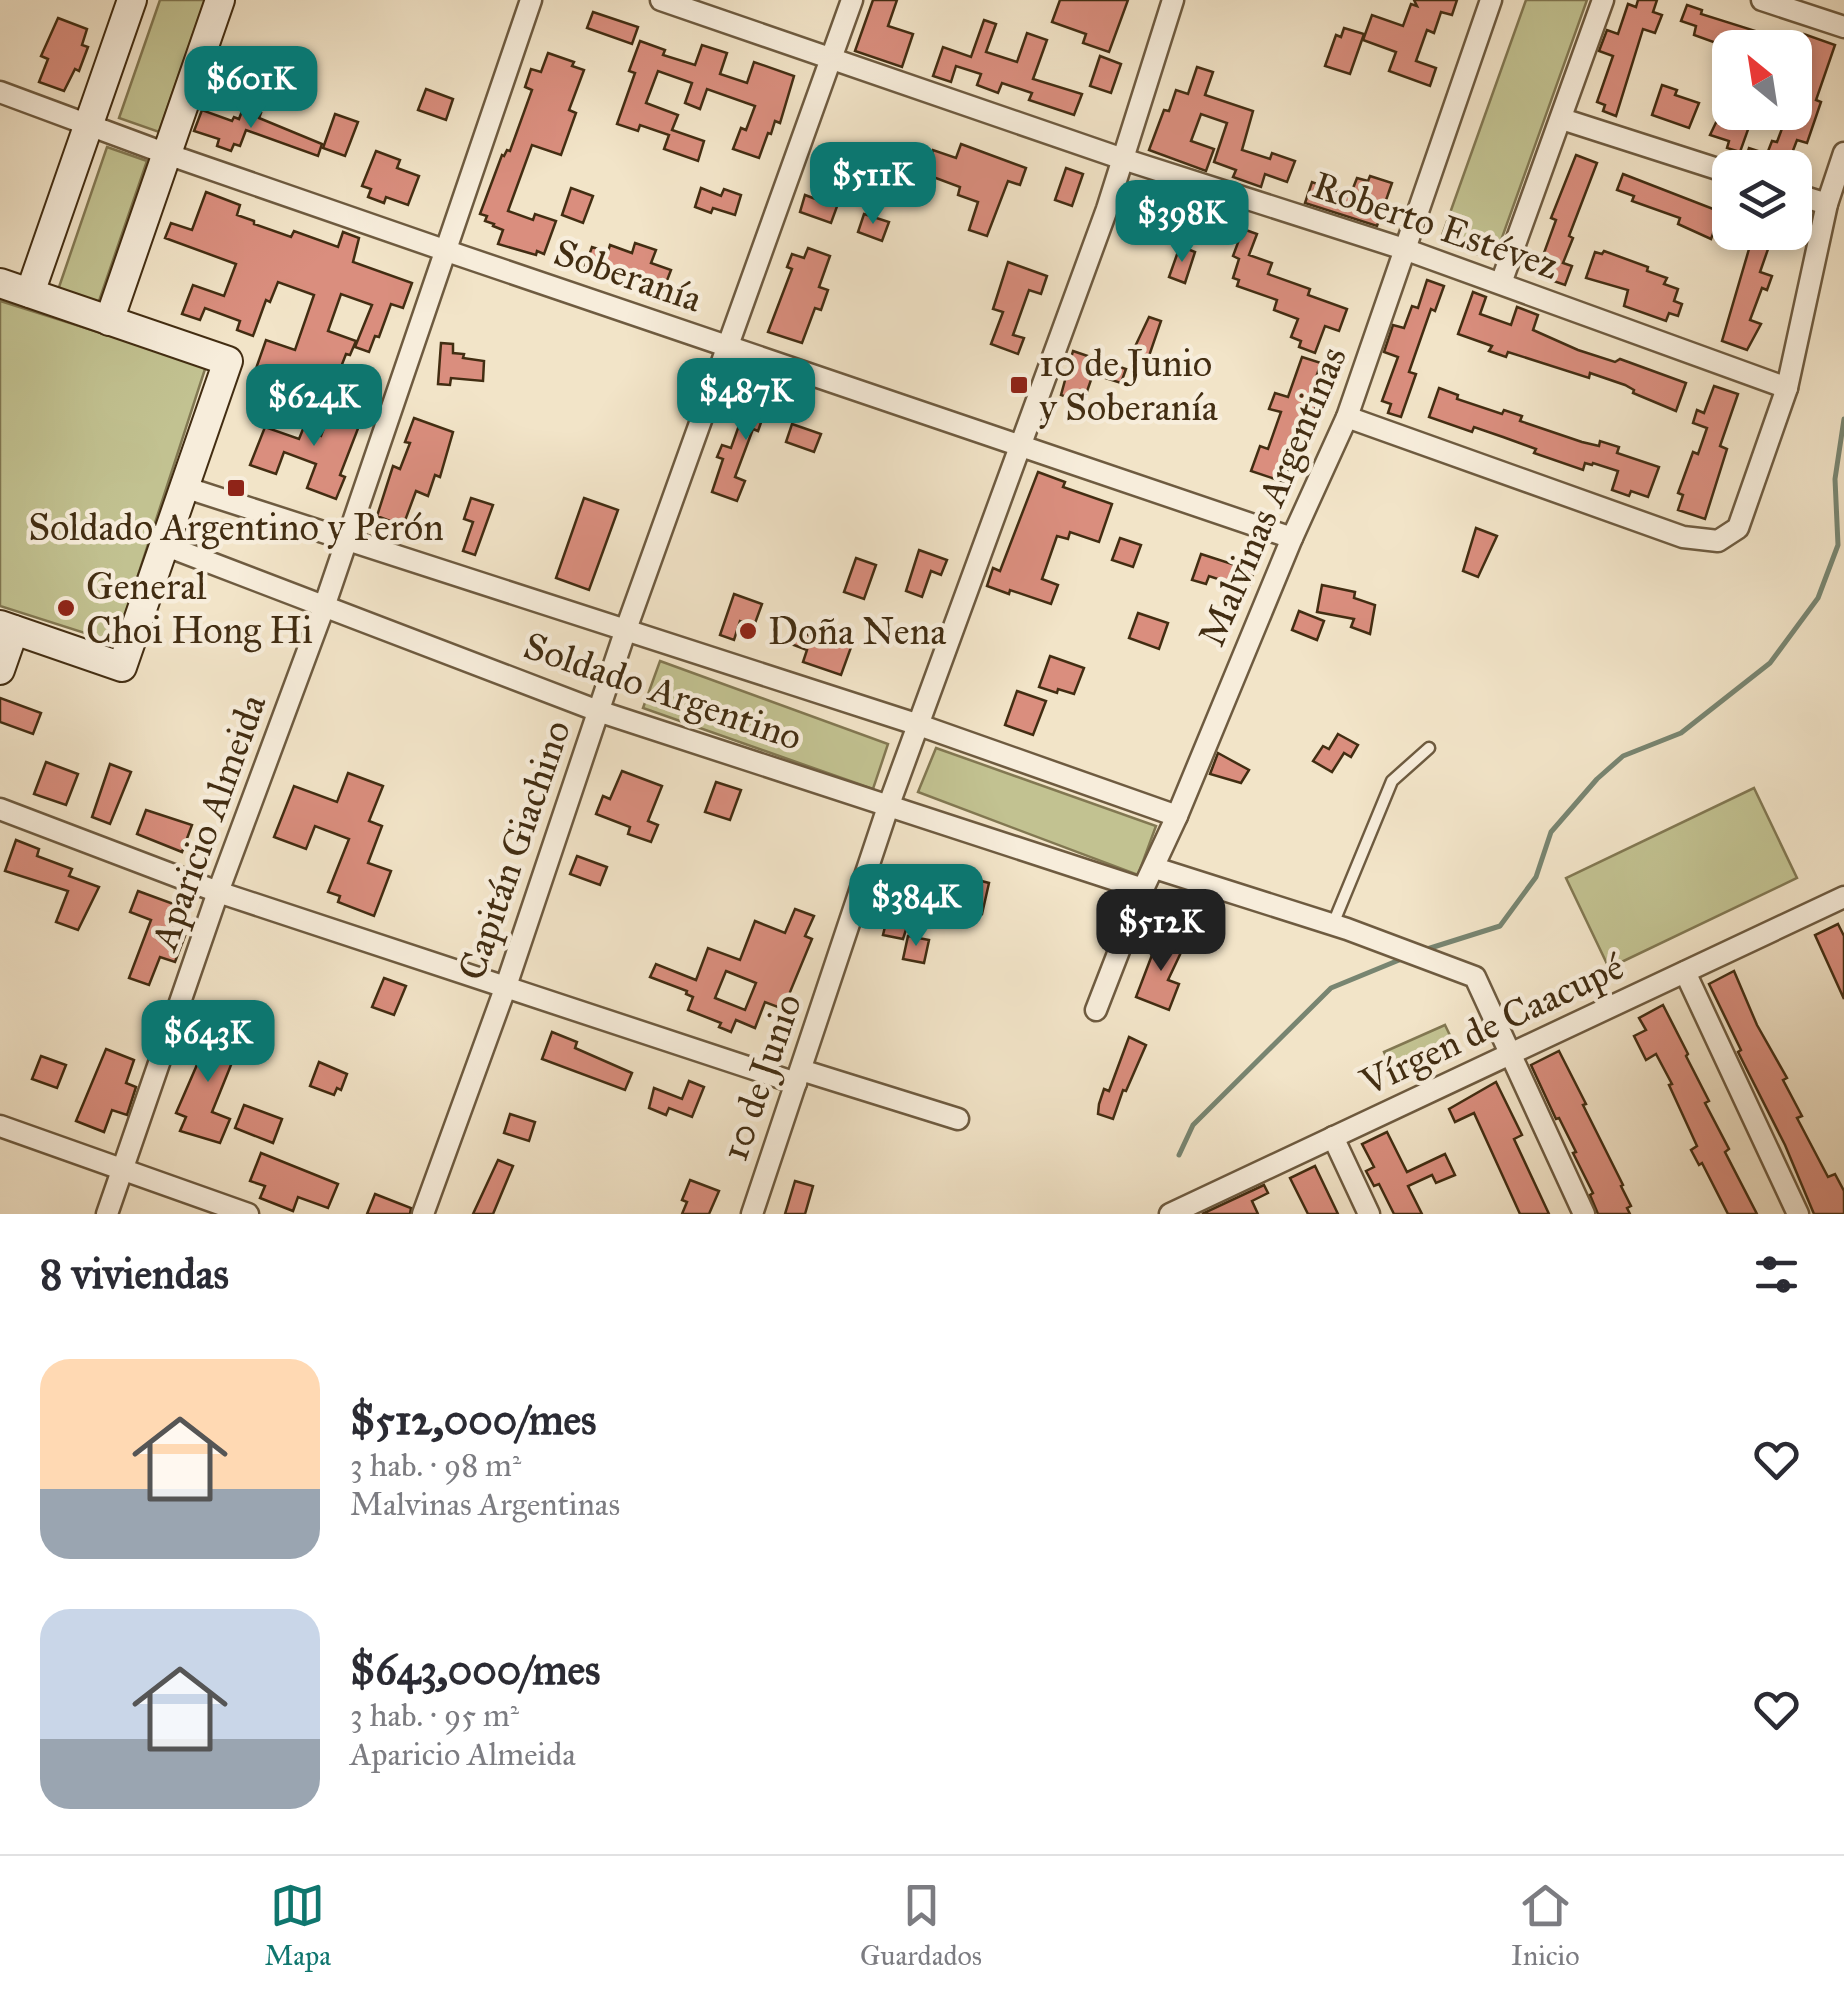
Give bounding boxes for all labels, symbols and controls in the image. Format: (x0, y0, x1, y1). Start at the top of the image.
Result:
north arrow (1712, 30, 1812, 130)
map controls (1712, 30, 1812, 250)
pin: $601K (181, 46, 321, 131)
text: $601K (206, 59, 296, 98)
pin: $511K (803, 142, 943, 227)
button: layers (1712, 150, 1812, 250)
text: $511K (832, 155, 914, 194)
street label: Roberto Estévez (1307, 161, 1565, 289)
pin: $398K (1112, 180, 1252, 265)
text: $398K (1138, 193, 1226, 232)
street label: Soberanía (548, 228, 709, 322)
street label: Malvinas Argentinas (1188, 339, 1356, 653)
place label: 10 de Junio y Soberanía (1039, 340, 1219, 430)
pin: $487K (676, 358, 816, 443)
pin: $624K (244, 364, 384, 449)
text: $487K (699, 371, 793, 410)
marker: 10 de Junio y Soberanía (1008, 374, 1030, 396)
text: $624K (268, 377, 360, 416)
marker: Soldado Argentino y Perón (225, 477, 247, 499)
place label: Soldado Argentino y Perón (28, 504, 444, 550)
place label: General Choi Hong Hi (86, 563, 313, 653)
marker: General Choi Hong Hi (55, 597, 77, 619)
place label: Doña Nena (768, 608, 947, 654)
marker: Doña Nena (737, 620, 759, 642)
street label: Soldado Argentino (518, 622, 808, 760)
street label: Aparicio Almeida (140, 687, 276, 958)
street label: Capitán Giachino (448, 714, 580, 986)
pin: $384K (846, 864, 986, 949)
text: $384K (871, 877, 961, 916)
pin: $512K (1091, 889, 1231, 974)
text: $512K (1118, 902, 1204, 941)
street label: Vírgen de Caacupé (1352, 943, 1631, 1105)
street label: 10 de Junio (711, 988, 812, 1167)
pin: $643K (138, 1000, 278, 1085)
text: $643K (164, 1013, 252, 1052)
icon: filters (1749, 1247, 1804, 1302)
text: 8 viviendas (40, 1248, 229, 1300)
text: $512,000/mes (350, 1394, 596, 1446)
icon: home (120, 1399, 240, 1519)
icon: heart (1749, 1432, 1804, 1487)
text: 3 hab. · 98 m² (350, 1446, 521, 1485)
text: Malvinas Argentinas (350, 1485, 620, 1524)
text: $643,000/mes (350, 1644, 600, 1696)
icon: home (120, 1649, 240, 1769)
icon: heart (1749, 1682, 1804, 1737)
text: 3 hab. · 95 m² (350, 1696, 519, 1735)
text: Aparicio Almeida (350, 1735, 576, 1774)
tab: Mapa (264, 1878, 331, 1973)
tab: Guardados (860, 1878, 982, 1973)
tab: Inicio (1511, 1878, 1579, 1973)

